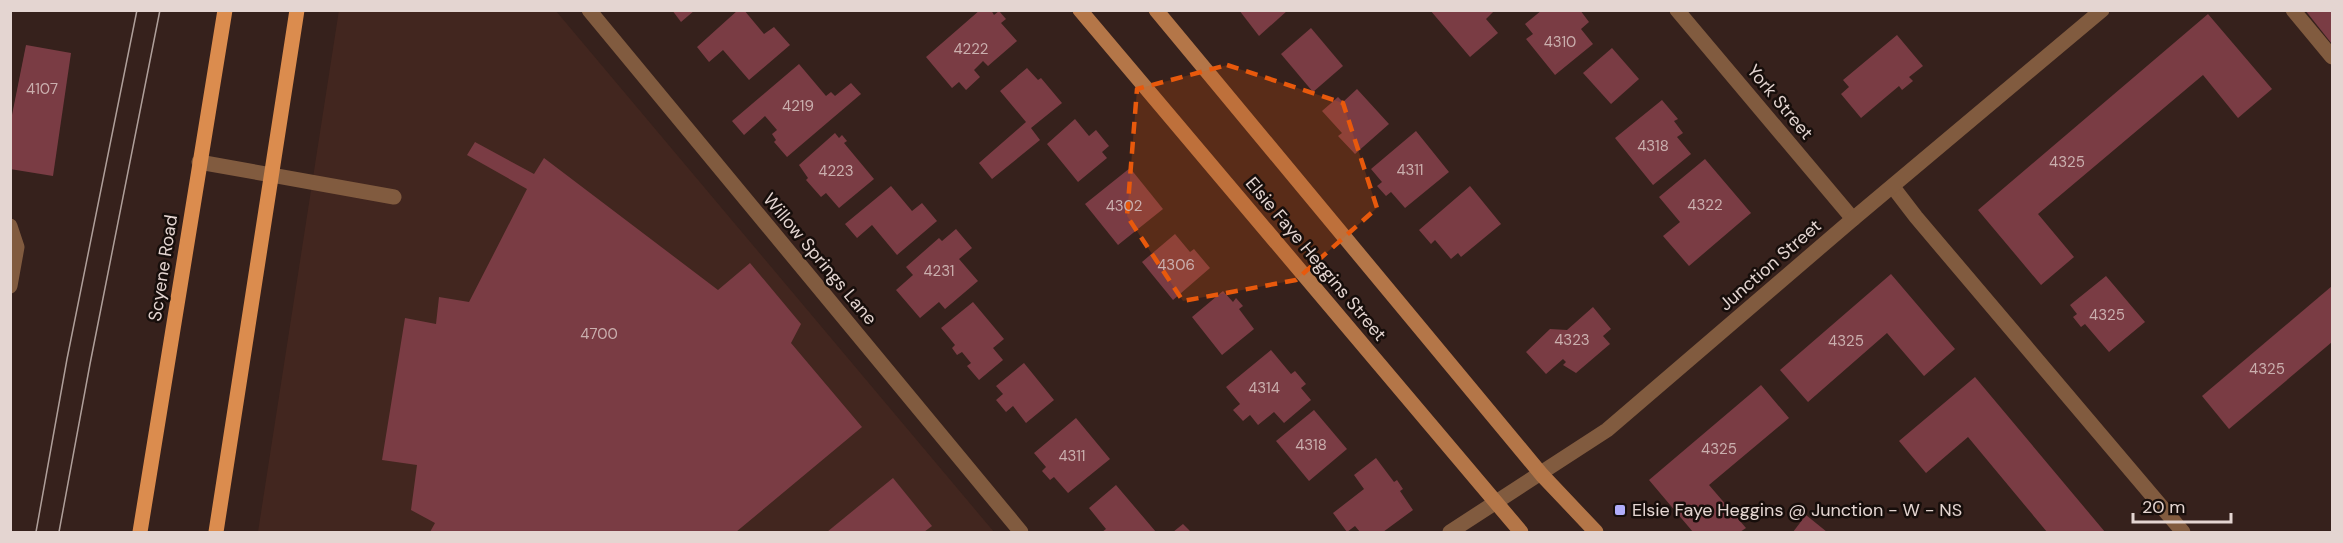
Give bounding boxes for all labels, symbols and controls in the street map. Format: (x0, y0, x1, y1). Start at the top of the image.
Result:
house number: 4310 (1544, 32, 1576, 52)
house number: 4222 (953, 39, 989, 59)
street label: York Street (1742, 59, 1818, 145)
house number: 4107 (26, 79, 58, 99)
house number: 4219 (782, 96, 814, 116)
house number: 4318 (1637, 136, 1669, 156)
house number: 4325 (2049, 152, 2085, 172)
house number: 4311 (1396, 160, 1424, 180)
house number: 4223 (818, 161, 854, 181)
street label: Elsie Faye Heggins Street (1240, 172, 1392, 346)
street label: Willow Springs Lane (758, 188, 882, 330)
house number: 4322 (1687, 195, 1723, 215)
house number: 4302 (1106, 196, 1142, 216)
street label: Scyene Road (143, 213, 183, 323)
street label: Junction Street (1714, 214, 1826, 316)
house number: 4306 (1157, 255, 1195, 275)
house number: 4231 (923, 261, 955, 281)
house number: 4325 (2089, 305, 2125, 325)
house number: 4700 (580, 324, 618, 344)
house number: 4323 (1554, 330, 1590, 350)
house number: 4325 (1828, 331, 1864, 351)
house number: 4325 (2249, 359, 2285, 379)
house number: 4314 (1248, 378, 1280, 398)
house number: 4318 (1295, 435, 1327, 455)
house number: 4325 (1701, 439, 1737, 459)
house number: 4311 (1058, 446, 1086, 466)
scale bar (2133, 486, 2230, 524)
text: 20 m (2142, 495, 2185, 519)
place label: Elsie Faye Heggins @ Junction - W - NS (1632, 498, 1962, 522)
marker: Elsie Faye Heggins @ Junction - W - NS (1613, 503, 1627, 517)

